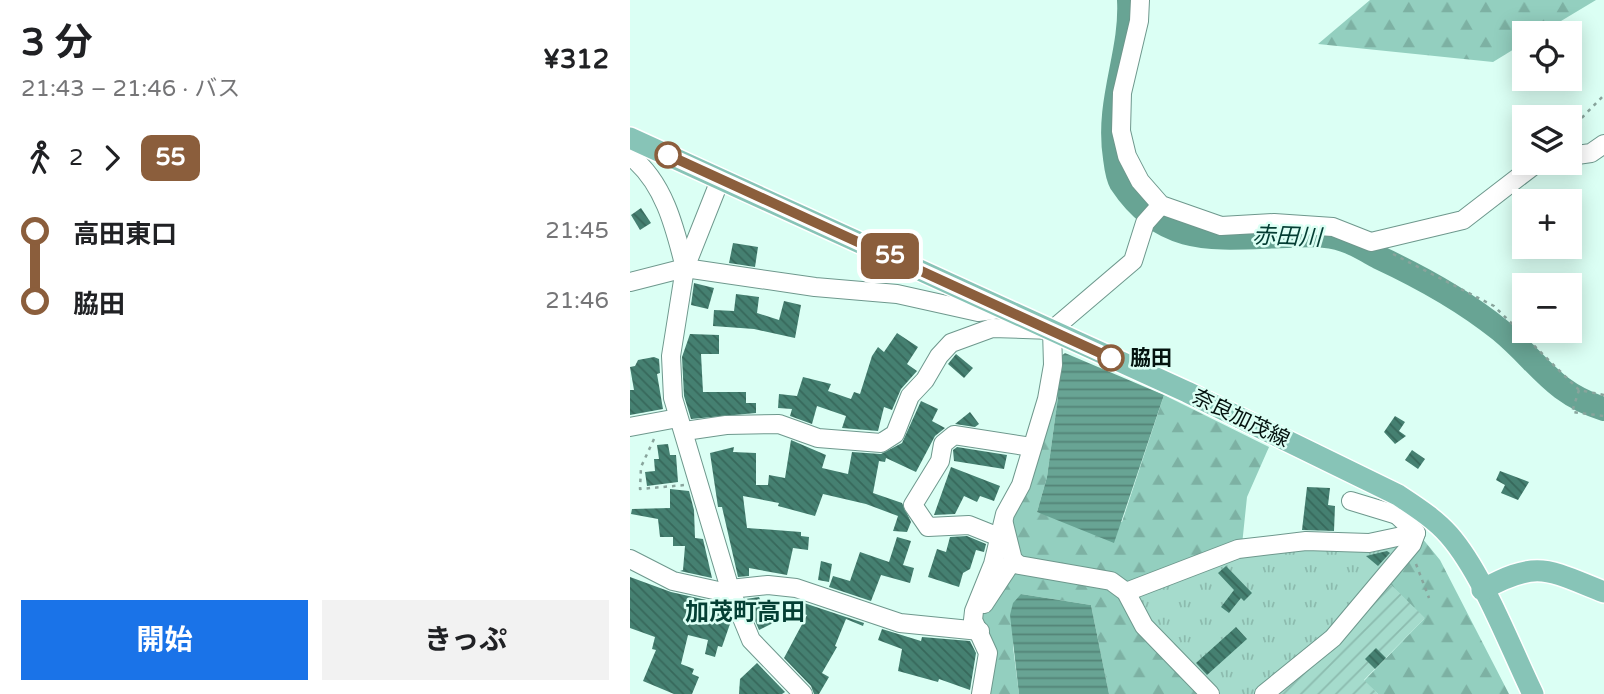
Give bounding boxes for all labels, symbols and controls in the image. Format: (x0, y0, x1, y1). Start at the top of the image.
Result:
text: 3 分 (21, 20, 93, 66)
map controls (1512, 21, 1582, 343)
button: locate (1512, 21, 1582, 91)
text: ¥312 (543, 44, 609, 75)
text: 21:43 – 21:46 · バス (21, 75, 240, 103)
button: layers (1512, 105, 1582, 175)
icon: walk (21, 139, 59, 177)
icon: forward (93, 139, 131, 177)
unlabelled marker (655, 142, 681, 168)
text: 55 (155, 143, 186, 172)
text: 2 (69, 144, 83, 172)
button: + (1512, 189, 1582, 259)
text: 21:45 (545, 217, 609, 245)
text: 高田東口 (73, 219, 177, 250)
water label: 赤田川 (1252, 222, 1325, 252)
line badge: 55 (859, 233, 922, 279)
text: 55 (875, 241, 905, 270)
button: − (1512, 273, 1582, 343)
text: 21:46 (545, 287, 609, 315)
text: 脇田 (73, 289, 125, 320)
marker: 脇田 (1098, 345, 1124, 371)
place label: 脇田 (1130, 346, 1172, 371)
street label: 奈良加茂線 (1188, 384, 1293, 453)
district label: 加茂町高田 (685, 598, 805, 627)
button: 開始 (21, 600, 308, 680)
button: きっぷ (322, 600, 609, 680)

